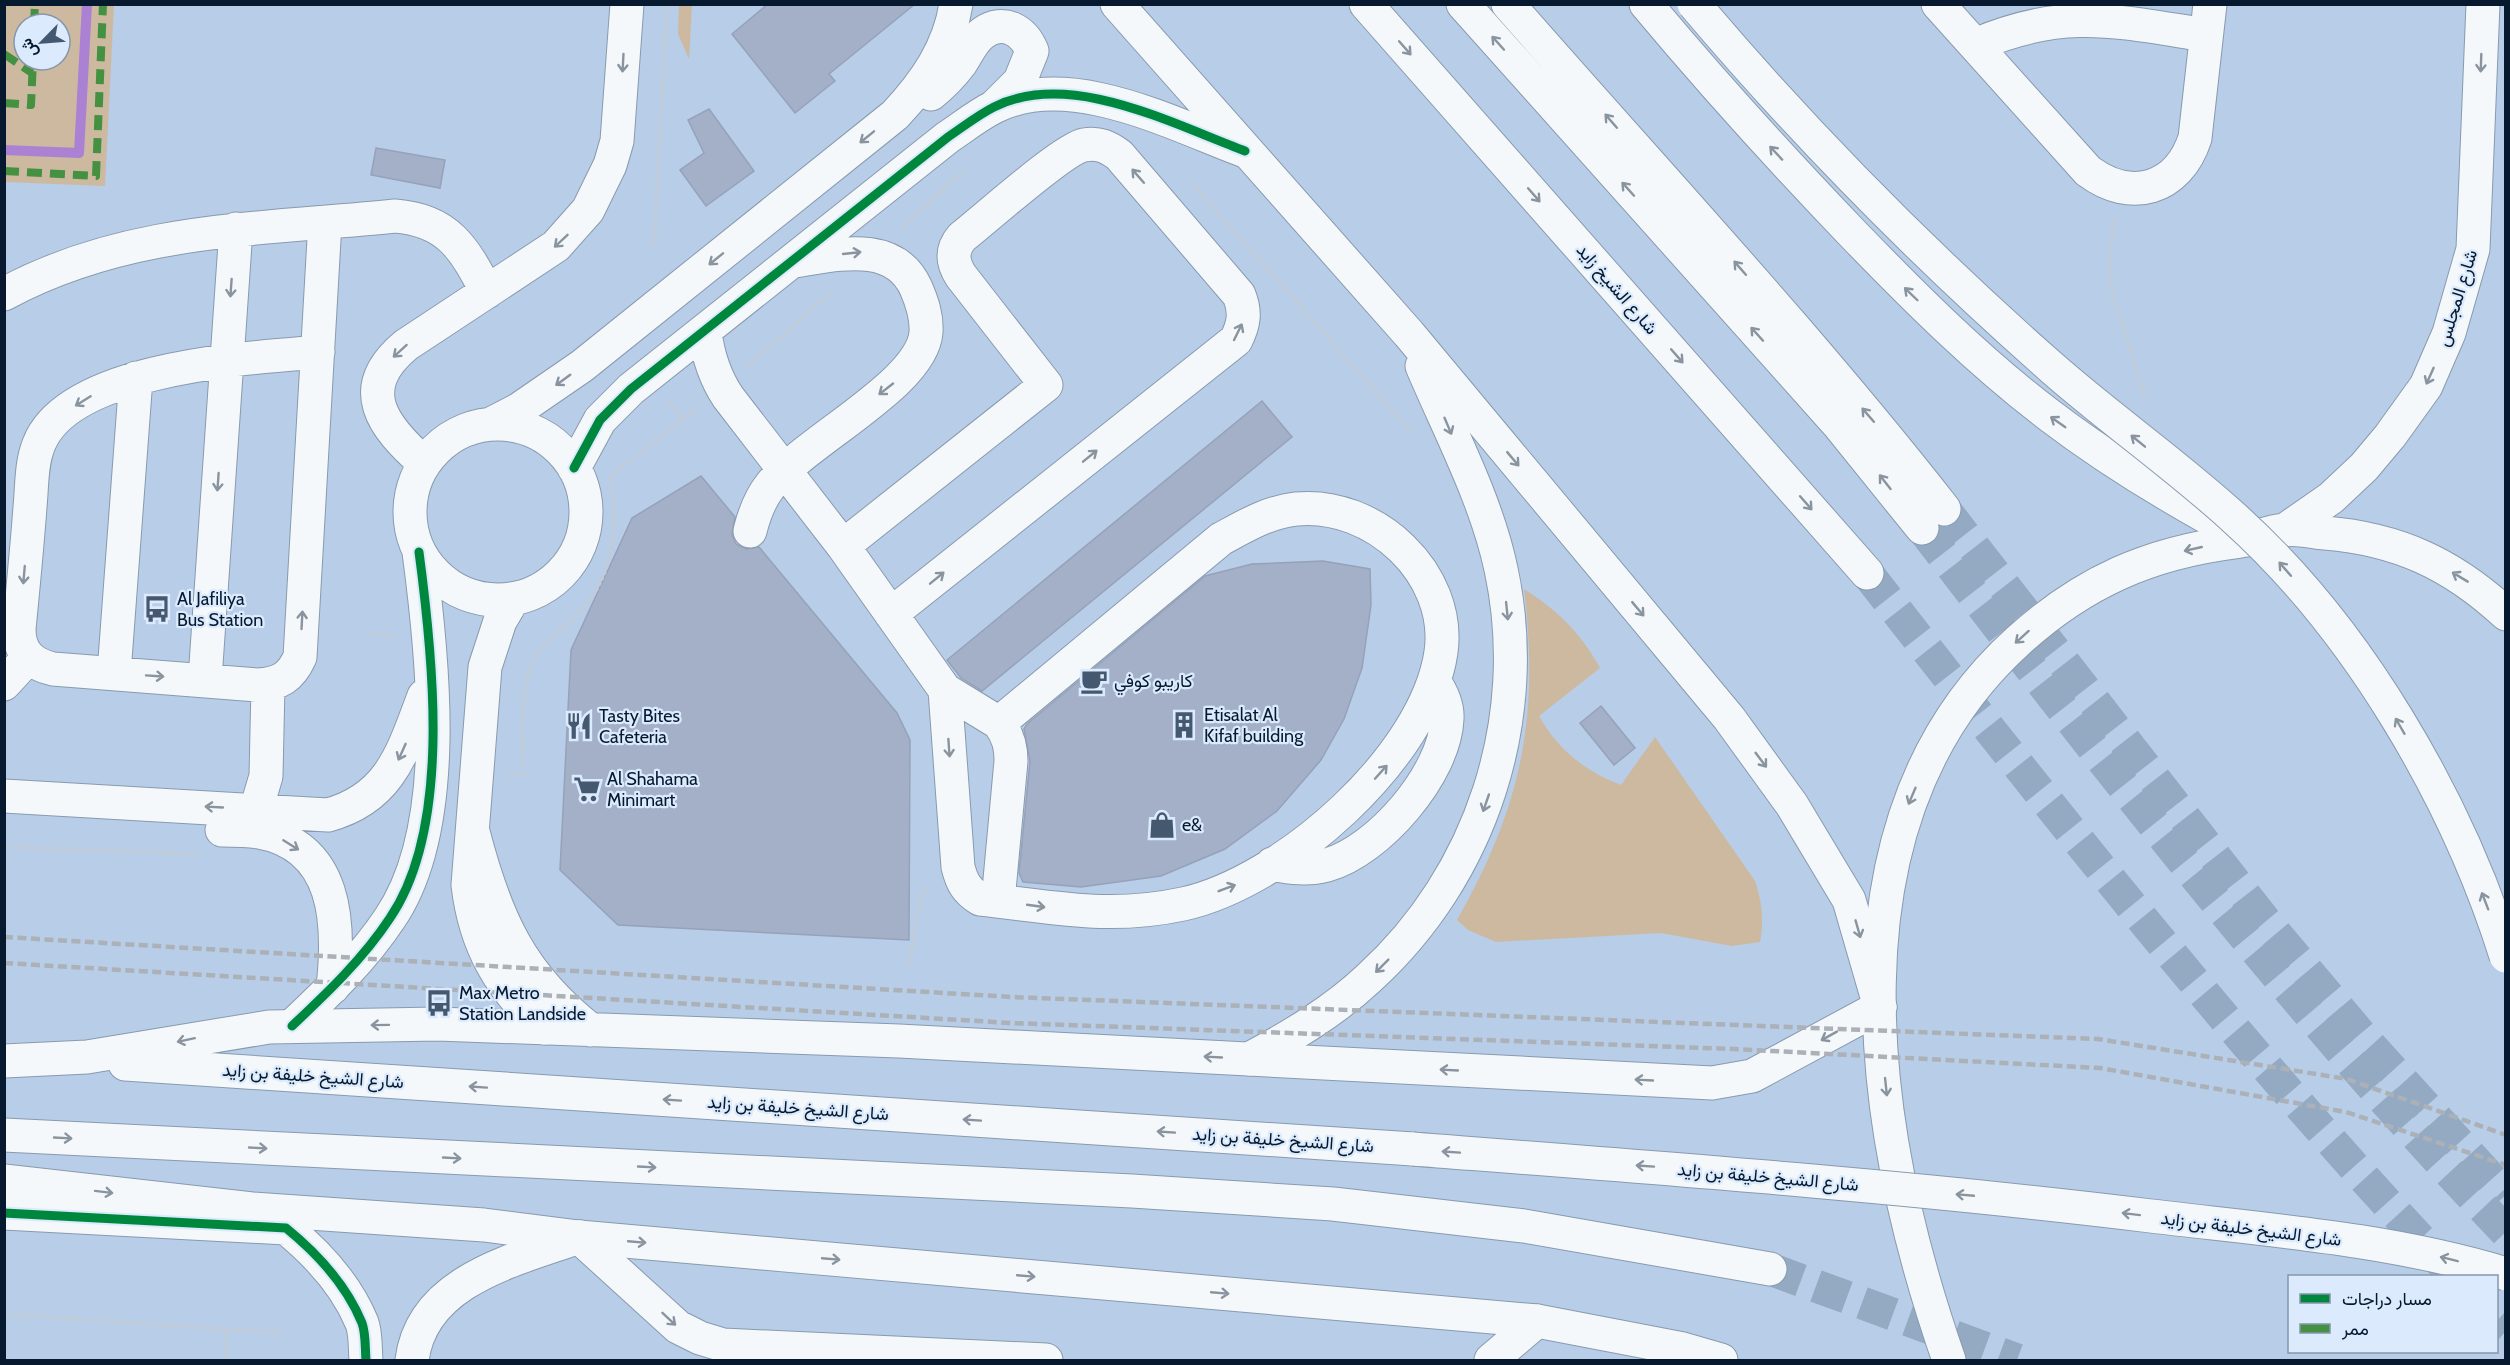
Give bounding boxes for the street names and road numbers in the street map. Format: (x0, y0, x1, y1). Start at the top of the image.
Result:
street label: شارع الشيخ زايد (1571, 239, 1662, 340)
street label: شارع المجلس (2432, 247, 2483, 349)
street label: شارع الشيخ خليفة بن زايد (221, 1059, 405, 1094)
street label: شارع الشيخ خليفة بن زايد (706, 1091, 890, 1126)
street label: شارع الشيخ خليفة بن زايد (1191, 1123, 1375, 1158)
street label: شارع الشيخ خليفة بن زايد (1676, 1158, 1860, 1197)
street label: شارع الشيخ خليفة بن زايد (2159, 1207, 2343, 1252)

